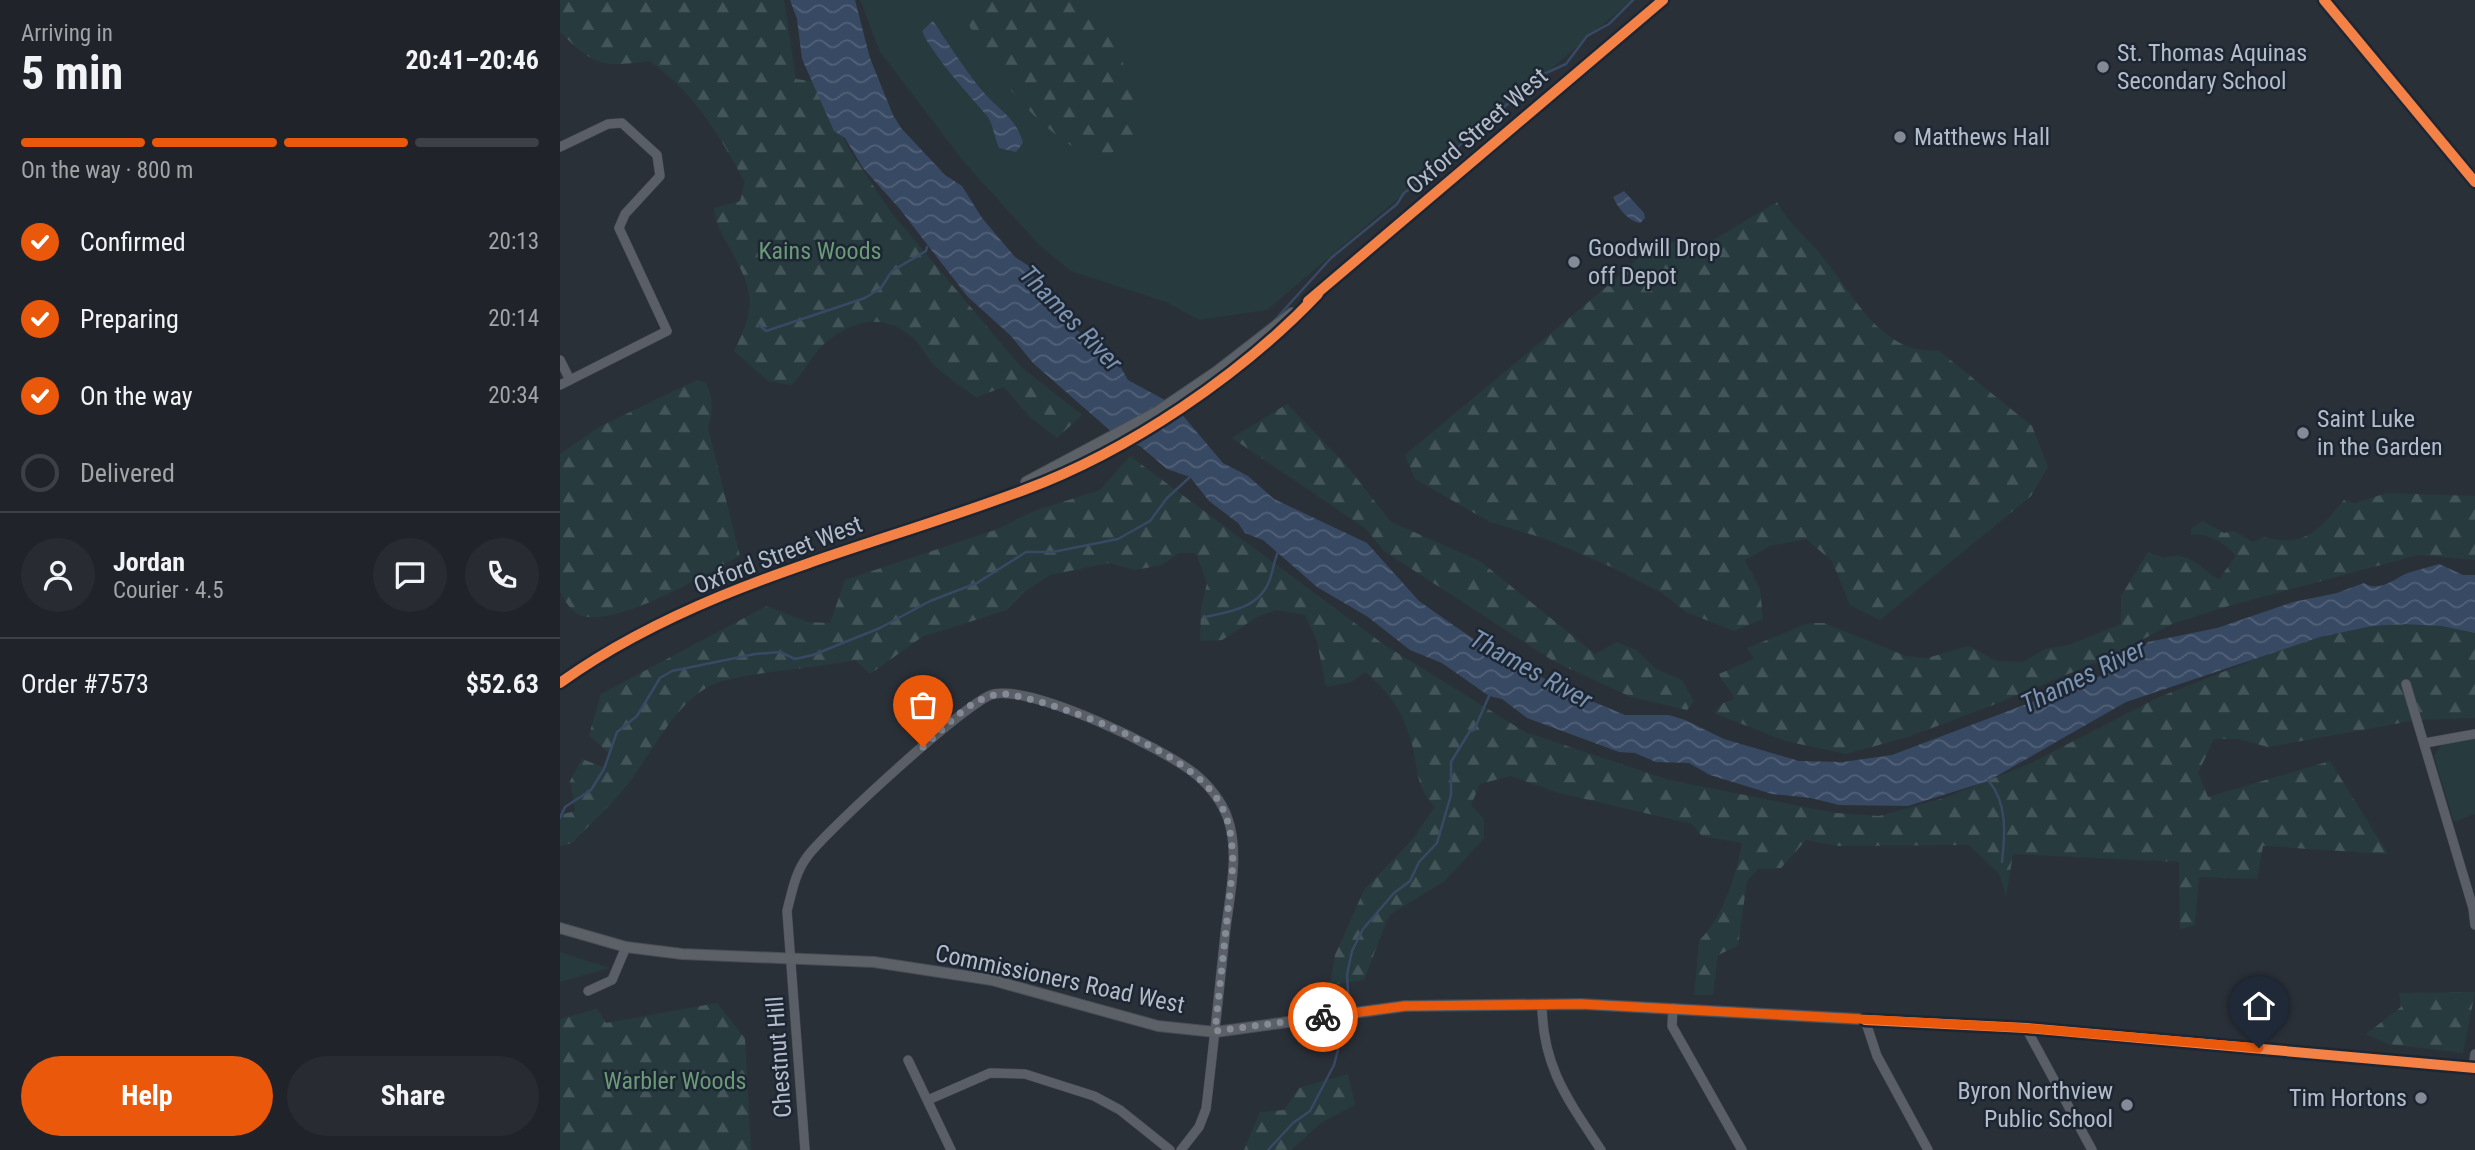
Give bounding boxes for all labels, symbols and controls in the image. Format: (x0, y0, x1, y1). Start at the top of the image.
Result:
text: Arriving in (21, 20, 113, 47)
place label: St. Thomas Aquinas Secondary School (2117, 39, 2307, 95)
text: 20:41–20:46 (405, 45, 539, 75)
text: 5 min (21, 46, 123, 100)
marker: St. Thomas Aquinas Secondary School (2095, 59, 2111, 75)
street label: Oxford Street West (1401, 62, 1553, 200)
place label: Matthews Hall (1914, 123, 2050, 151)
marker: Matthews Hall (1892, 129, 1908, 145)
text: On the way · 800 m (21, 157, 193, 184)
icon: check (21, 223, 59, 261)
text: Confirmed (80, 227, 186, 257)
text: 20:13 (488, 228, 539, 255)
place label: Goodwill Drop off Depot (1588, 234, 1720, 290)
park label: Kains Woods (758, 237, 882, 265)
marker: Goodwill Drop off Depot (1566, 254, 1582, 270)
water label: Thames River (1013, 259, 1130, 378)
icon: check (21, 300, 59, 338)
text: Preparing (80, 304, 179, 334)
text: 20:14 (488, 305, 539, 332)
icon: check (21, 377, 59, 415)
text: On the way (80, 381, 193, 411)
text: 20:34 (488, 382, 539, 409)
place label: Saint Luke in the Garden (2317, 405, 2443, 461)
marker: Saint Luke in the Garden (2295, 425, 2311, 441)
text: Delivered (80, 458, 175, 488)
street label: Oxford Street West (690, 510, 866, 600)
button: person (21, 538, 95, 612)
button: chat (373, 538, 447, 612)
button: phone (465, 538, 539, 612)
text: Jordan (113, 547, 185, 577)
text: Courier · 4.5 (113, 577, 224, 604)
water label: Thames River (1465, 623, 1598, 715)
water label: Thames River (2016, 632, 2151, 719)
text: Order #7573 (21, 669, 149, 699)
text: $52.63 (466, 669, 539, 699)
pin (893, 675, 953, 747)
icon: bag (904, 686, 942, 724)
street label: Commissioners Road West (933, 939, 1187, 1019)
pin (2229, 976, 2289, 1048)
courier (1288, 982, 1358, 1052)
icon: home (2240, 987, 2278, 1025)
street label: Chestnut Hill (761, 995, 797, 1119)
icon: bike (1304, 998, 1342, 1036)
button: Help (21, 1056, 273, 1136)
button: Share (287, 1056, 539, 1136)
park label: Warbler Woods (604, 1067, 746, 1095)
place label: Byron Northview Public School (1958, 1077, 2113, 1133)
place label: Tim Hortons (2289, 1084, 2407, 1112)
marker: Tim Hortons (2413, 1090, 2429, 1106)
marker: Byron Northview Public School (2119, 1097, 2135, 1113)

